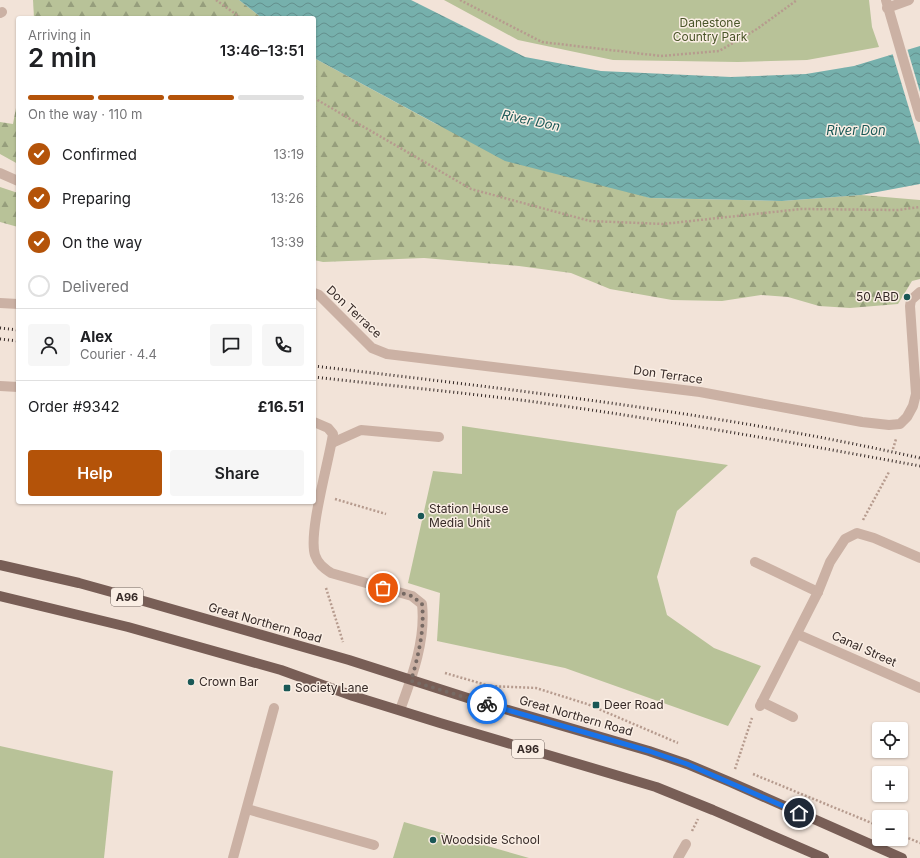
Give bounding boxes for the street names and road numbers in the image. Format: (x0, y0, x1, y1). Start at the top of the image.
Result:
street label: Don Terrace (324, 282, 385, 341)
street label: Don Terrace (632, 362, 704, 387)
road number: A96 (111, 588, 143, 606)
street label: Great Northern Road (207, 599, 324, 646)
street label: Canal Street (829, 628, 899, 670)
street label: Great Northern Road (518, 692, 635, 739)
road number: A96 (512, 740, 544, 758)

